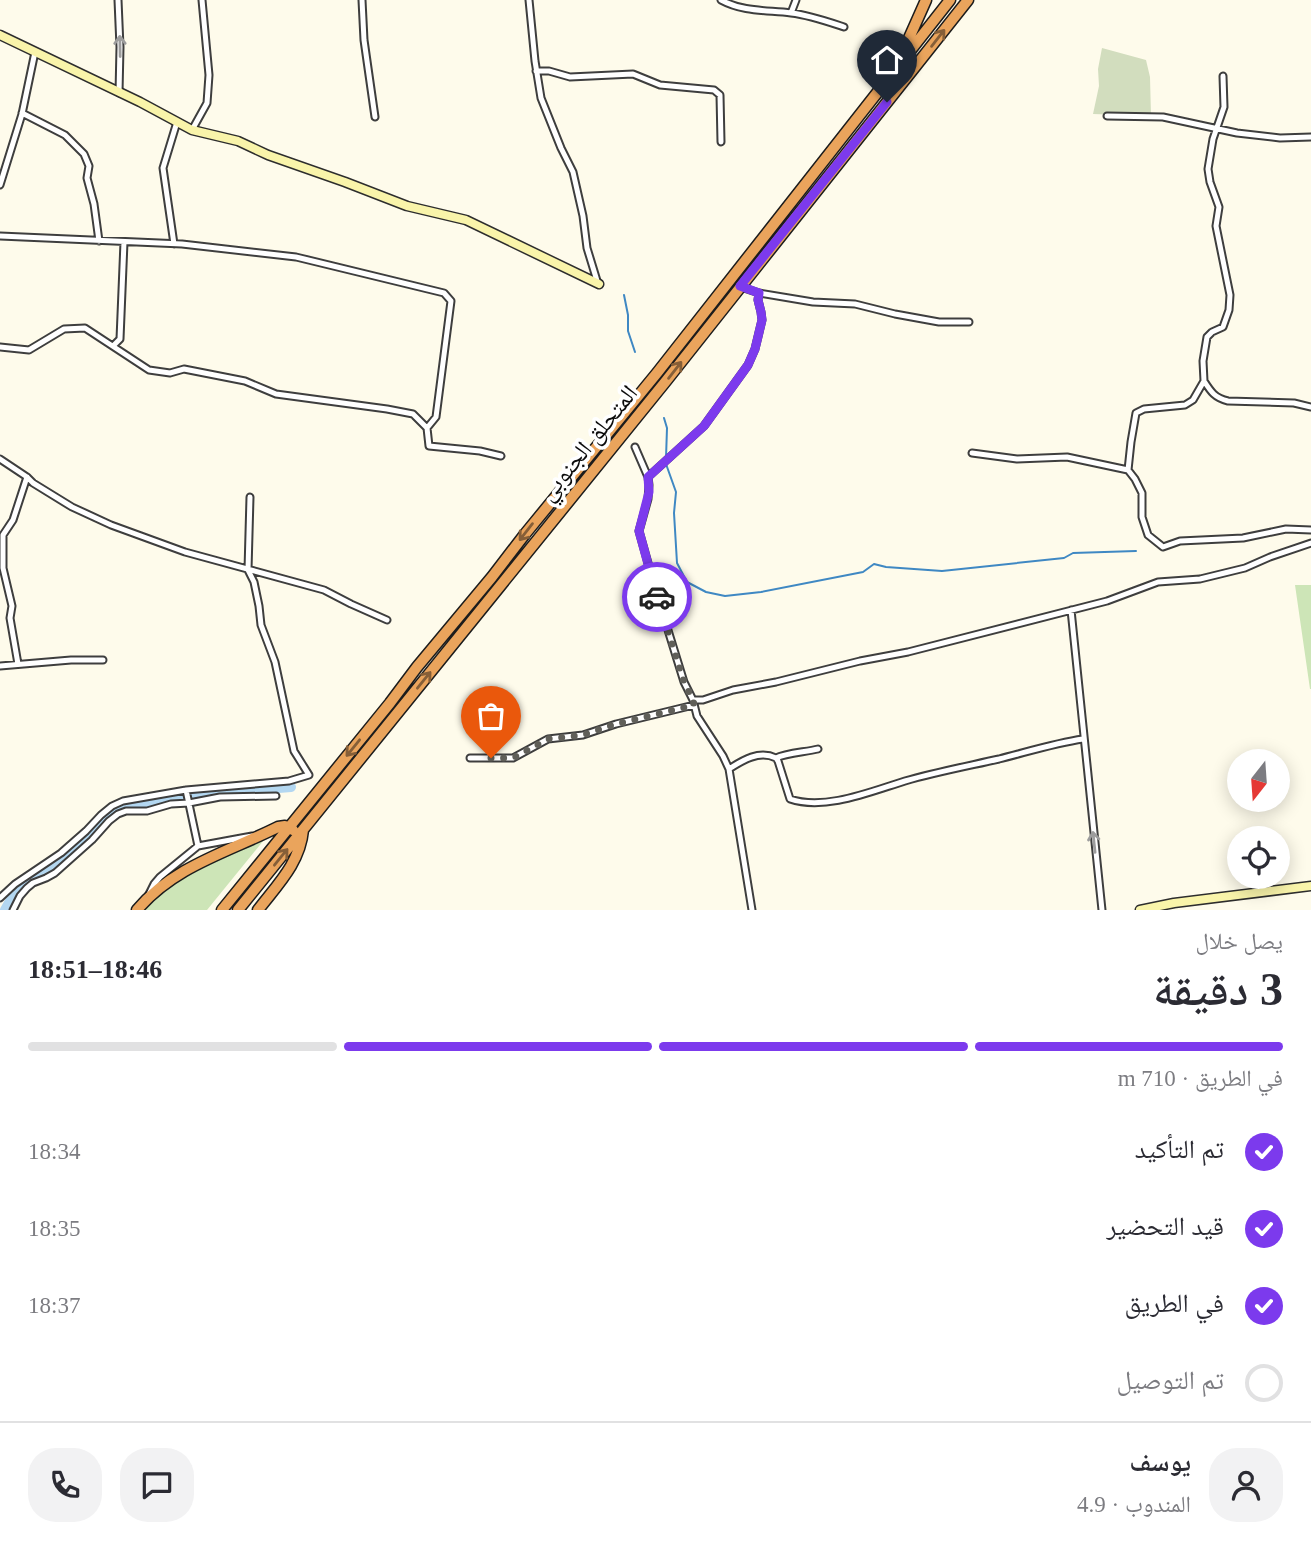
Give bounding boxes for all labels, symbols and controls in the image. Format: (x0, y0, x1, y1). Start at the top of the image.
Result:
one-way arrow (930, 29, 945, 47)
pin (857, 30, 917, 102)
one-way arrow (113, 35, 127, 58)
icon: home (868, 41, 906, 79)
one-way arrow (667, 361, 682, 379)
street label: المتحلق الجنوبي (534, 380, 647, 510)
one-way arrow (518, 523, 534, 541)
courier (622, 562, 692, 632)
icon: car (638, 578, 676, 616)
one-way arrow (416, 672, 432, 690)
pin (461, 686, 521, 758)
icon: bag (472, 697, 510, 735)
one-way arrow (346, 739, 361, 757)
north arrow (1227, 749, 1290, 812)
map controls (1227, 749, 1290, 889)
button: locate (1227, 826, 1290, 889)
one-way arrow (1088, 831, 1101, 854)
one-way arrow (273, 849, 289, 867)
text: يصل خلال (1196, 929, 1283, 954)
text: 18:46–18:51 (28, 955, 162, 984)
text: 3 دقيقة (1153, 964, 1283, 1015)
text: في الطريق · 710 m (1118, 1066, 1283, 1091)
icon: check (1245, 1133, 1283, 1171)
text: تم التأكيد (1135, 1135, 1224, 1164)
text: 18:34 (28, 1139, 80, 1164)
icon: check (1245, 1210, 1283, 1248)
text: قيد التحضير (1106, 1212, 1224, 1241)
text: 18:35 (28, 1216, 80, 1241)
icon: check (1245, 1287, 1283, 1325)
text: في الطريق (1125, 1289, 1224, 1318)
text: 18:37 (28, 1293, 80, 1318)
text: تم التوصيل (1116, 1366, 1224, 1395)
button: phone (28, 1448, 102, 1522)
button: chat (120, 1448, 194, 1522)
text: يوسف (1130, 1448, 1191, 1477)
button: person (1209, 1448, 1283, 1522)
text: المندوب · 4.9 (1077, 1492, 1191, 1517)

